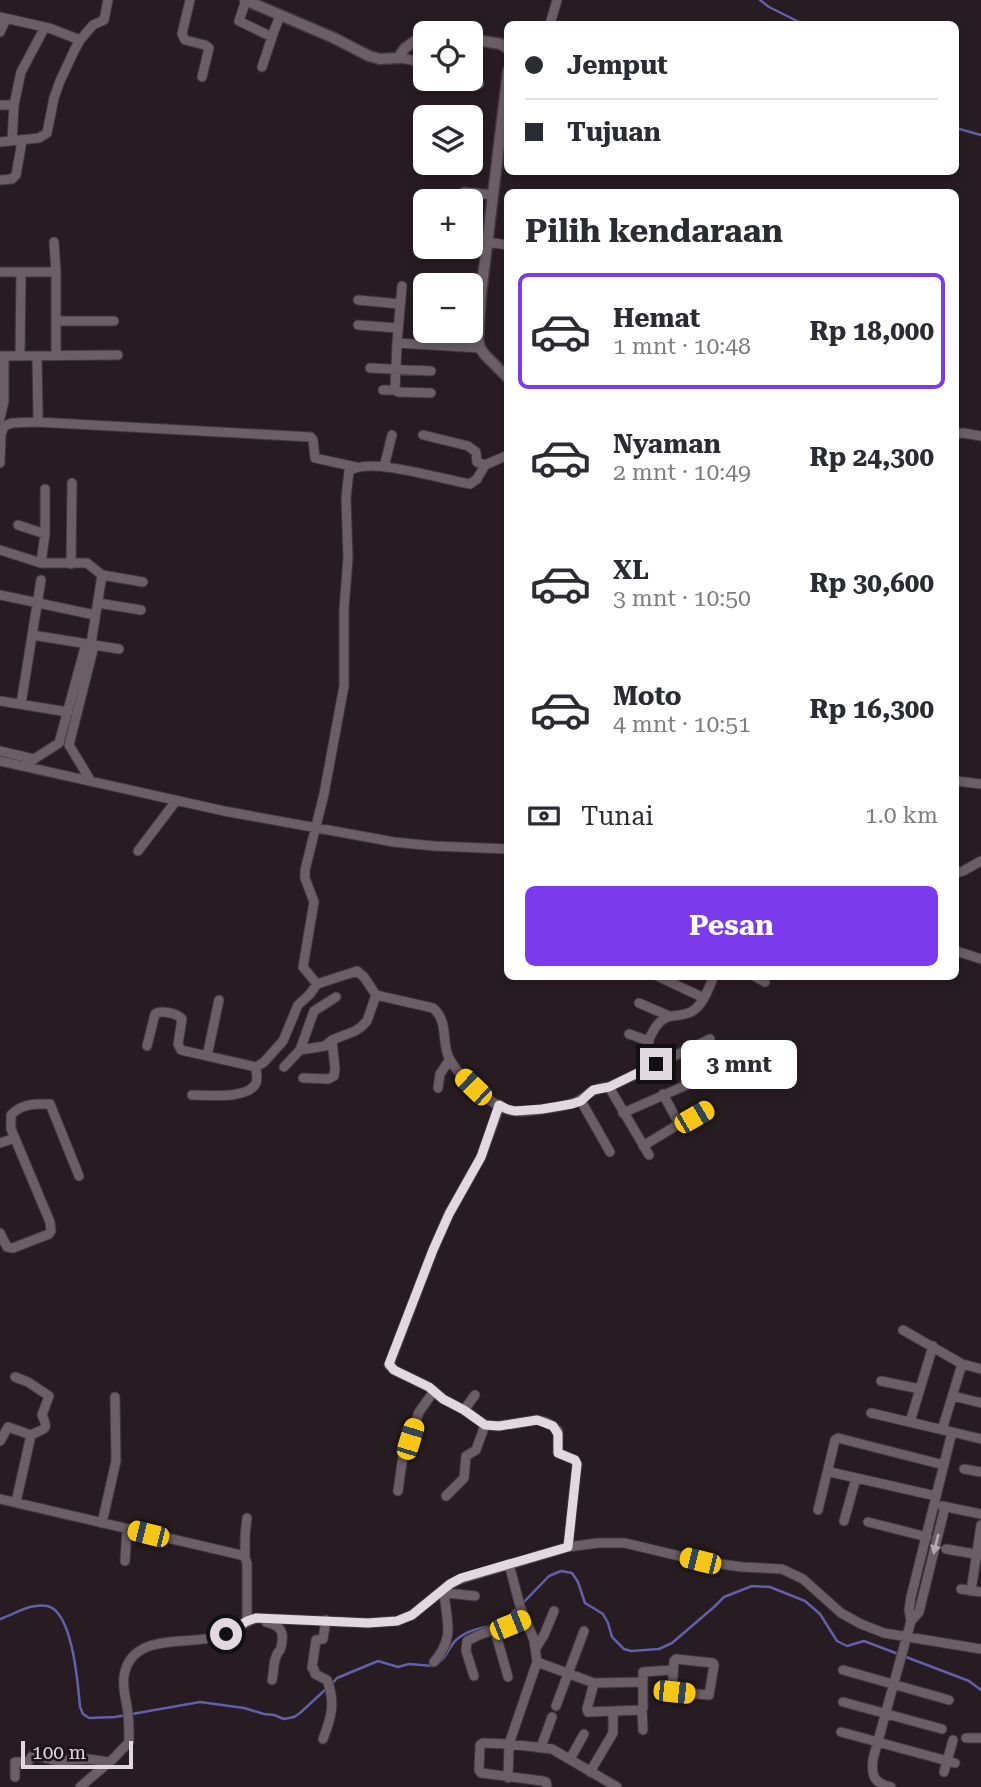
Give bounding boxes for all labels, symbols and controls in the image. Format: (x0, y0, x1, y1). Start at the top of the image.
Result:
map controls (413, 21, 483, 343)
button: locate (413, 21, 483, 91)
text: Jemput (567, 50, 668, 80)
button: layers (413, 105, 483, 175)
text: Tujuan (567, 117, 661, 147)
button: + (413, 189, 483, 259)
text: Pilih kendaraan (525, 212, 783, 250)
button: − (413, 273, 483, 343)
icon: car (529, 300, 592, 363)
text: Hemat (613, 303, 700, 333)
text: Rp 18,000 (809, 316, 934, 346)
text: 1 mnt · 10:48 (613, 333, 751, 360)
icon: car (529, 426, 592, 489)
text: Nyaman (613, 429, 721, 459)
text: Rp 24,300 (809, 442, 934, 472)
text: 2 mnt · 10:49 (613, 459, 751, 486)
icon: car (529, 552, 592, 615)
text: XL (613, 555, 649, 585)
text: Rp 30,600 (809, 568, 934, 598)
text: 3 mnt · 10:50 (613, 585, 751, 612)
icon: car (529, 678, 592, 741)
text: Moto (613, 681, 682, 711)
text: Rp 16,300 (809, 694, 934, 724)
text: 4 mnt · 10:51 (613, 711, 751, 738)
icon: cash (525, 797, 563, 835)
text: Tunai (581, 801, 654, 831)
text: 1.0 km (865, 802, 938, 829)
button: Pesan (525, 886, 938, 966)
callout: 3 mnt (680, 1040, 796, 1088)
route end (640, 1048, 672, 1080)
text: 3 mnt (706, 1051, 772, 1078)
car (451, 1065, 496, 1109)
car (671, 1097, 718, 1137)
car (394, 1416, 427, 1462)
car (126, 1519, 171, 1549)
one-way arrow (930, 1533, 941, 1555)
car (678, 1546, 723, 1576)
car (487, 1607, 534, 1643)
route start (210, 1618, 242, 1650)
car (653, 1679, 696, 1705)
scale bar (21, 1738, 133, 1770)
text: 100 m (32, 1741, 86, 1764)

